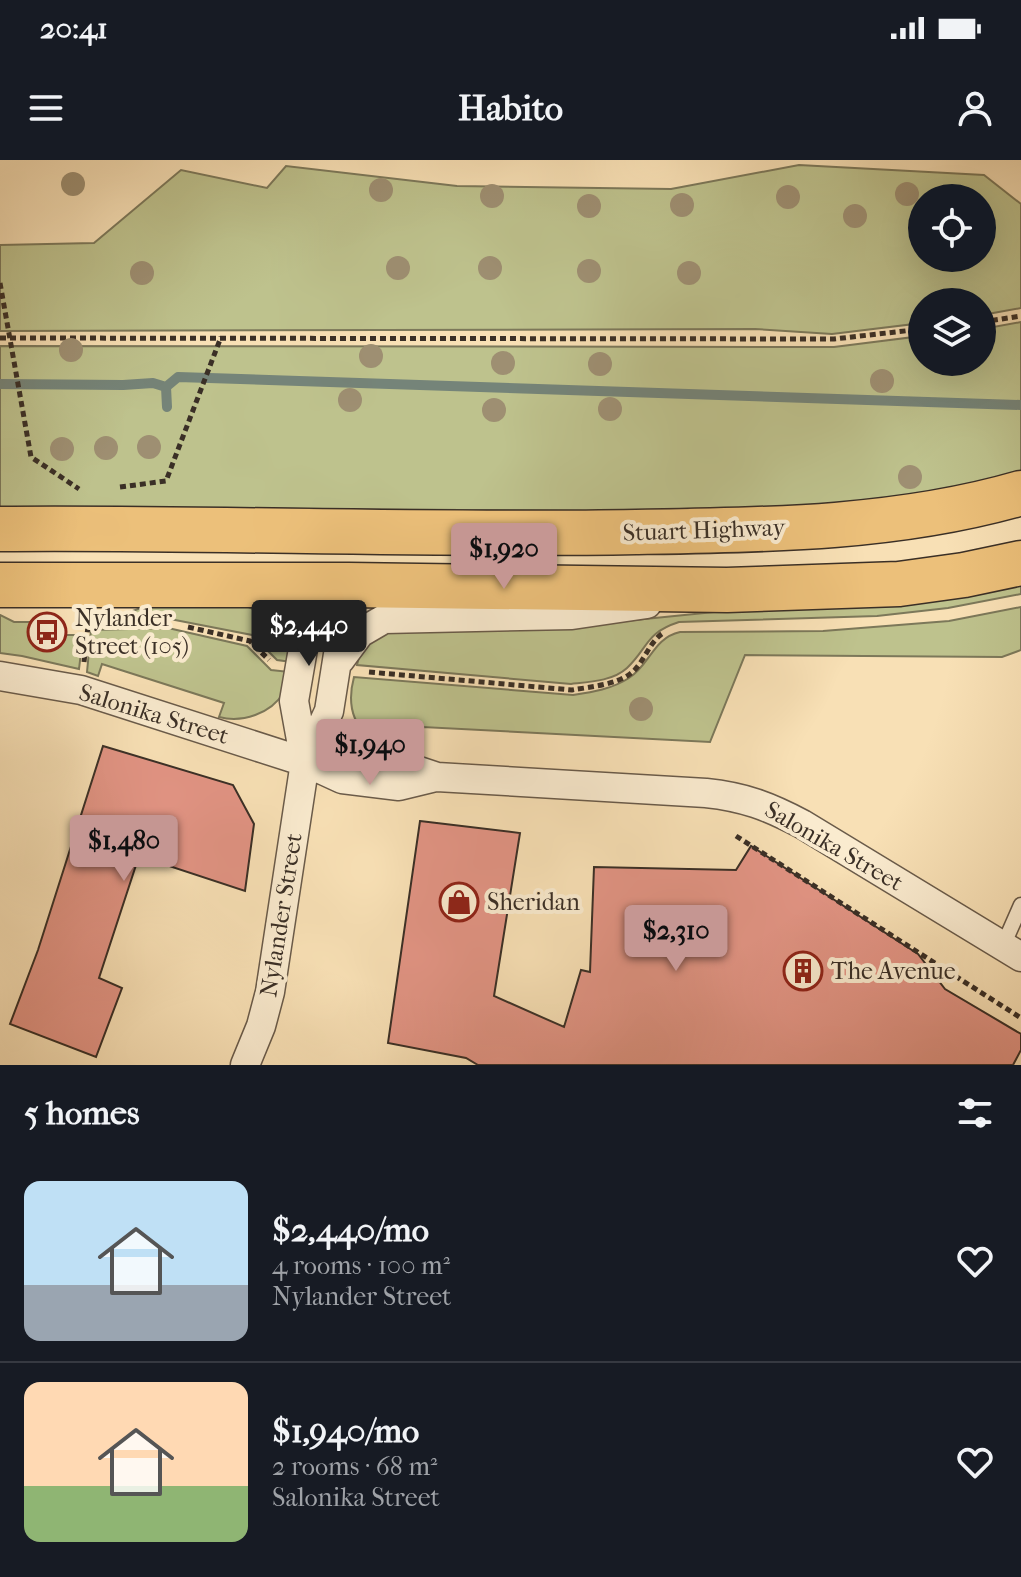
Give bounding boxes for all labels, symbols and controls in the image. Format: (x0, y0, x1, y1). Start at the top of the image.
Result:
text: 20:41 (40, 11, 108, 46)
icon: menu (24, 86, 68, 130)
icon: person (953, 86, 997, 130)
text: Habito (458, 87, 563, 129)
map controls (908, 184, 996, 376)
button: locate (908, 184, 996, 272)
button: layers (908, 288, 996, 376)
street label: Stuart Highway (622, 513, 787, 547)
pin: $1,920 (439, 523, 569, 591)
text: $1,920 (469, 533, 539, 564)
pin: $2,440 (244, 600, 374, 668)
place label: Nylander Street (105) (75, 604, 189, 660)
text: $2,440 (270, 610, 348, 641)
bus stop icon: Nylander Street (105) (26, 611, 68, 653)
street label: Salonika Street (76, 678, 233, 750)
pin: $1,940 (305, 719, 435, 787)
text: $1,940 (334, 729, 406, 760)
street label: Salonika Street (760, 795, 908, 897)
pin: $1,480 (59, 815, 189, 883)
text: $1,480 (88, 825, 160, 856)
street label: Nylander Street (254, 831, 308, 999)
shop icon: Sheridan (438, 881, 480, 923)
place label: Sheridan (487, 888, 580, 916)
pin: $2,310 (611, 905, 741, 973)
text: $2,310 (642, 915, 710, 946)
building icon: The Avenue (782, 950, 824, 992)
place label: The Avenue (831, 957, 956, 985)
icon: filters (953, 1091, 997, 1135)
text: 5 homes (24, 1093, 139, 1133)
text: $2,440/mo (272, 1210, 429, 1250)
icon: home (88, 1213, 184, 1309)
icon: heart (953, 1239, 997, 1283)
text: 4 rooms · 100 m² (272, 1250, 450, 1281)
text: Nylander Street (272, 1281, 451, 1312)
text: $1,940/mo (272, 1411, 419, 1451)
icon: home (88, 1414, 184, 1510)
icon: heart (953, 1440, 997, 1484)
text: 2 rooms · 68 m² (272, 1451, 437, 1482)
text: Salonika Street (272, 1482, 440, 1513)

